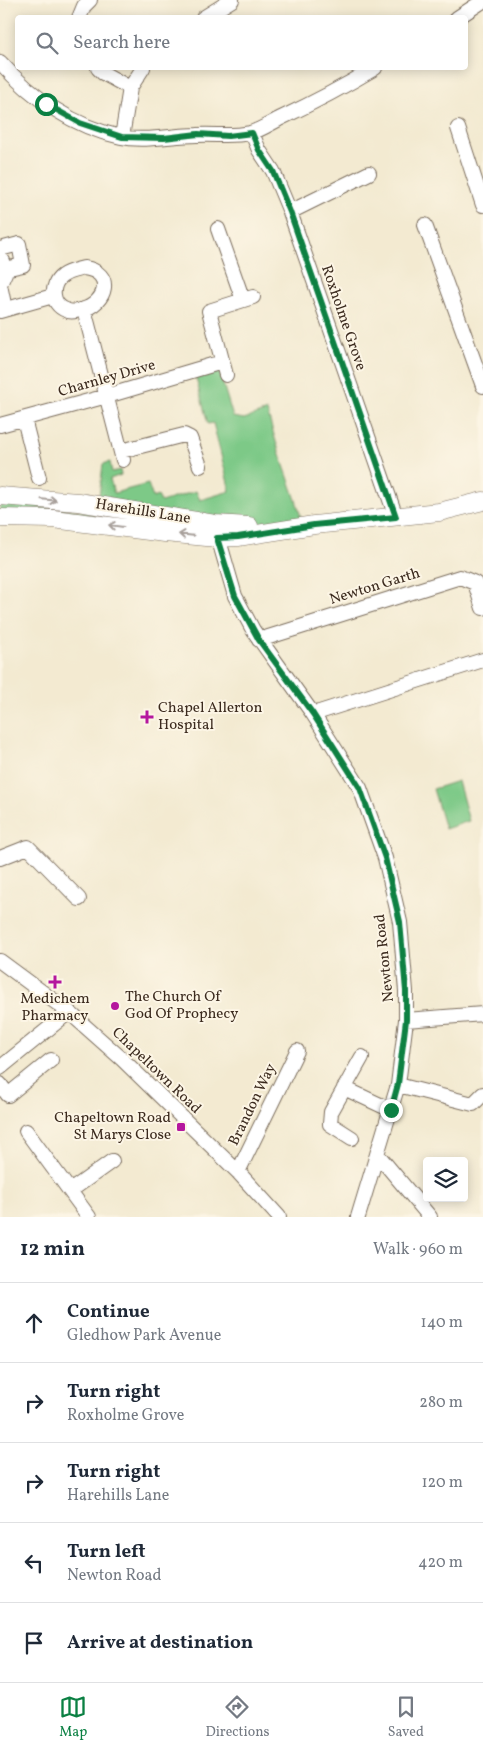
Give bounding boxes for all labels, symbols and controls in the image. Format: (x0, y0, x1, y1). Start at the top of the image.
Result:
search box (15, 15, 468, 70)
icon: search (33, 29, 61, 57)
text: Search here (73, 30, 170, 56)
route start (35, 93, 58, 116)
street label: Roxholme Grove (315, 263, 371, 373)
street label: Charnley Drive (56, 355, 158, 403)
street label: Harehills Lane (94, 494, 192, 530)
one-way arrow (40, 495, 56, 505)
one-way arrow (109, 521, 125, 531)
one-way arrow (178, 530, 194, 540)
street label: Newton Garth (327, 563, 423, 611)
place label: Chapel Allerton Hospital (158, 698, 262, 736)
marker: Chapel Allerton Hospital (140, 710, 154, 724)
street label: Newton Road (370, 913, 400, 1003)
marker: Medichem Pharmacy (49, 976, 61, 988)
place label: The Church Of God Of Prophecy (125, 987, 238, 1025)
place label: Medichem Pharmacy (20, 989, 90, 1027)
marker: The Church Of God Of Prophecy (109, 1000, 121, 1012)
street label: Chapeltown Road (107, 1023, 205, 1119)
street label: Brandon Way (224, 1060, 282, 1150)
route end (380, 1099, 403, 1122)
place label: Chapeltown Road St Marys Close (54, 1108, 171, 1146)
marker: Chapeltown Road St Marys Close (175, 1121, 187, 1133)
map controls (423, 1157, 468, 1202)
button: layers (423, 1157, 468, 1202)
text: 12 min (20, 1235, 85, 1264)
text: Walk · 960 m (373, 1239, 463, 1261)
text: Continue (67, 1299, 150, 1325)
icon: ahead (20, 1309, 48, 1337)
text: 140 m (421, 1312, 463, 1334)
text: Gledhow Park Avenue (67, 1325, 221, 1347)
text: Turn right (67, 1379, 160, 1405)
icon: right (20, 1389, 48, 1417)
text: 280 m (419, 1392, 463, 1414)
text: Roxholme Grove (67, 1405, 184, 1427)
text: Turn right (67, 1459, 160, 1485)
icon: right (20, 1469, 48, 1497)
text: 120 m (421, 1472, 463, 1494)
text: Harehills Lane (67, 1485, 169, 1507)
text: Turn left (67, 1539, 146, 1565)
icon: left (20, 1549, 48, 1577)
text: 420 m (418, 1552, 463, 1574)
text: Newton Road (67, 1565, 162, 1587)
icon: arrive (20, 1629, 48, 1657)
text: Arrive at destination (67, 1630, 253, 1656)
tab: Map (59, 1693, 87, 1742)
tab: Directions (205, 1693, 270, 1742)
tab: Saved (388, 1693, 424, 1742)

